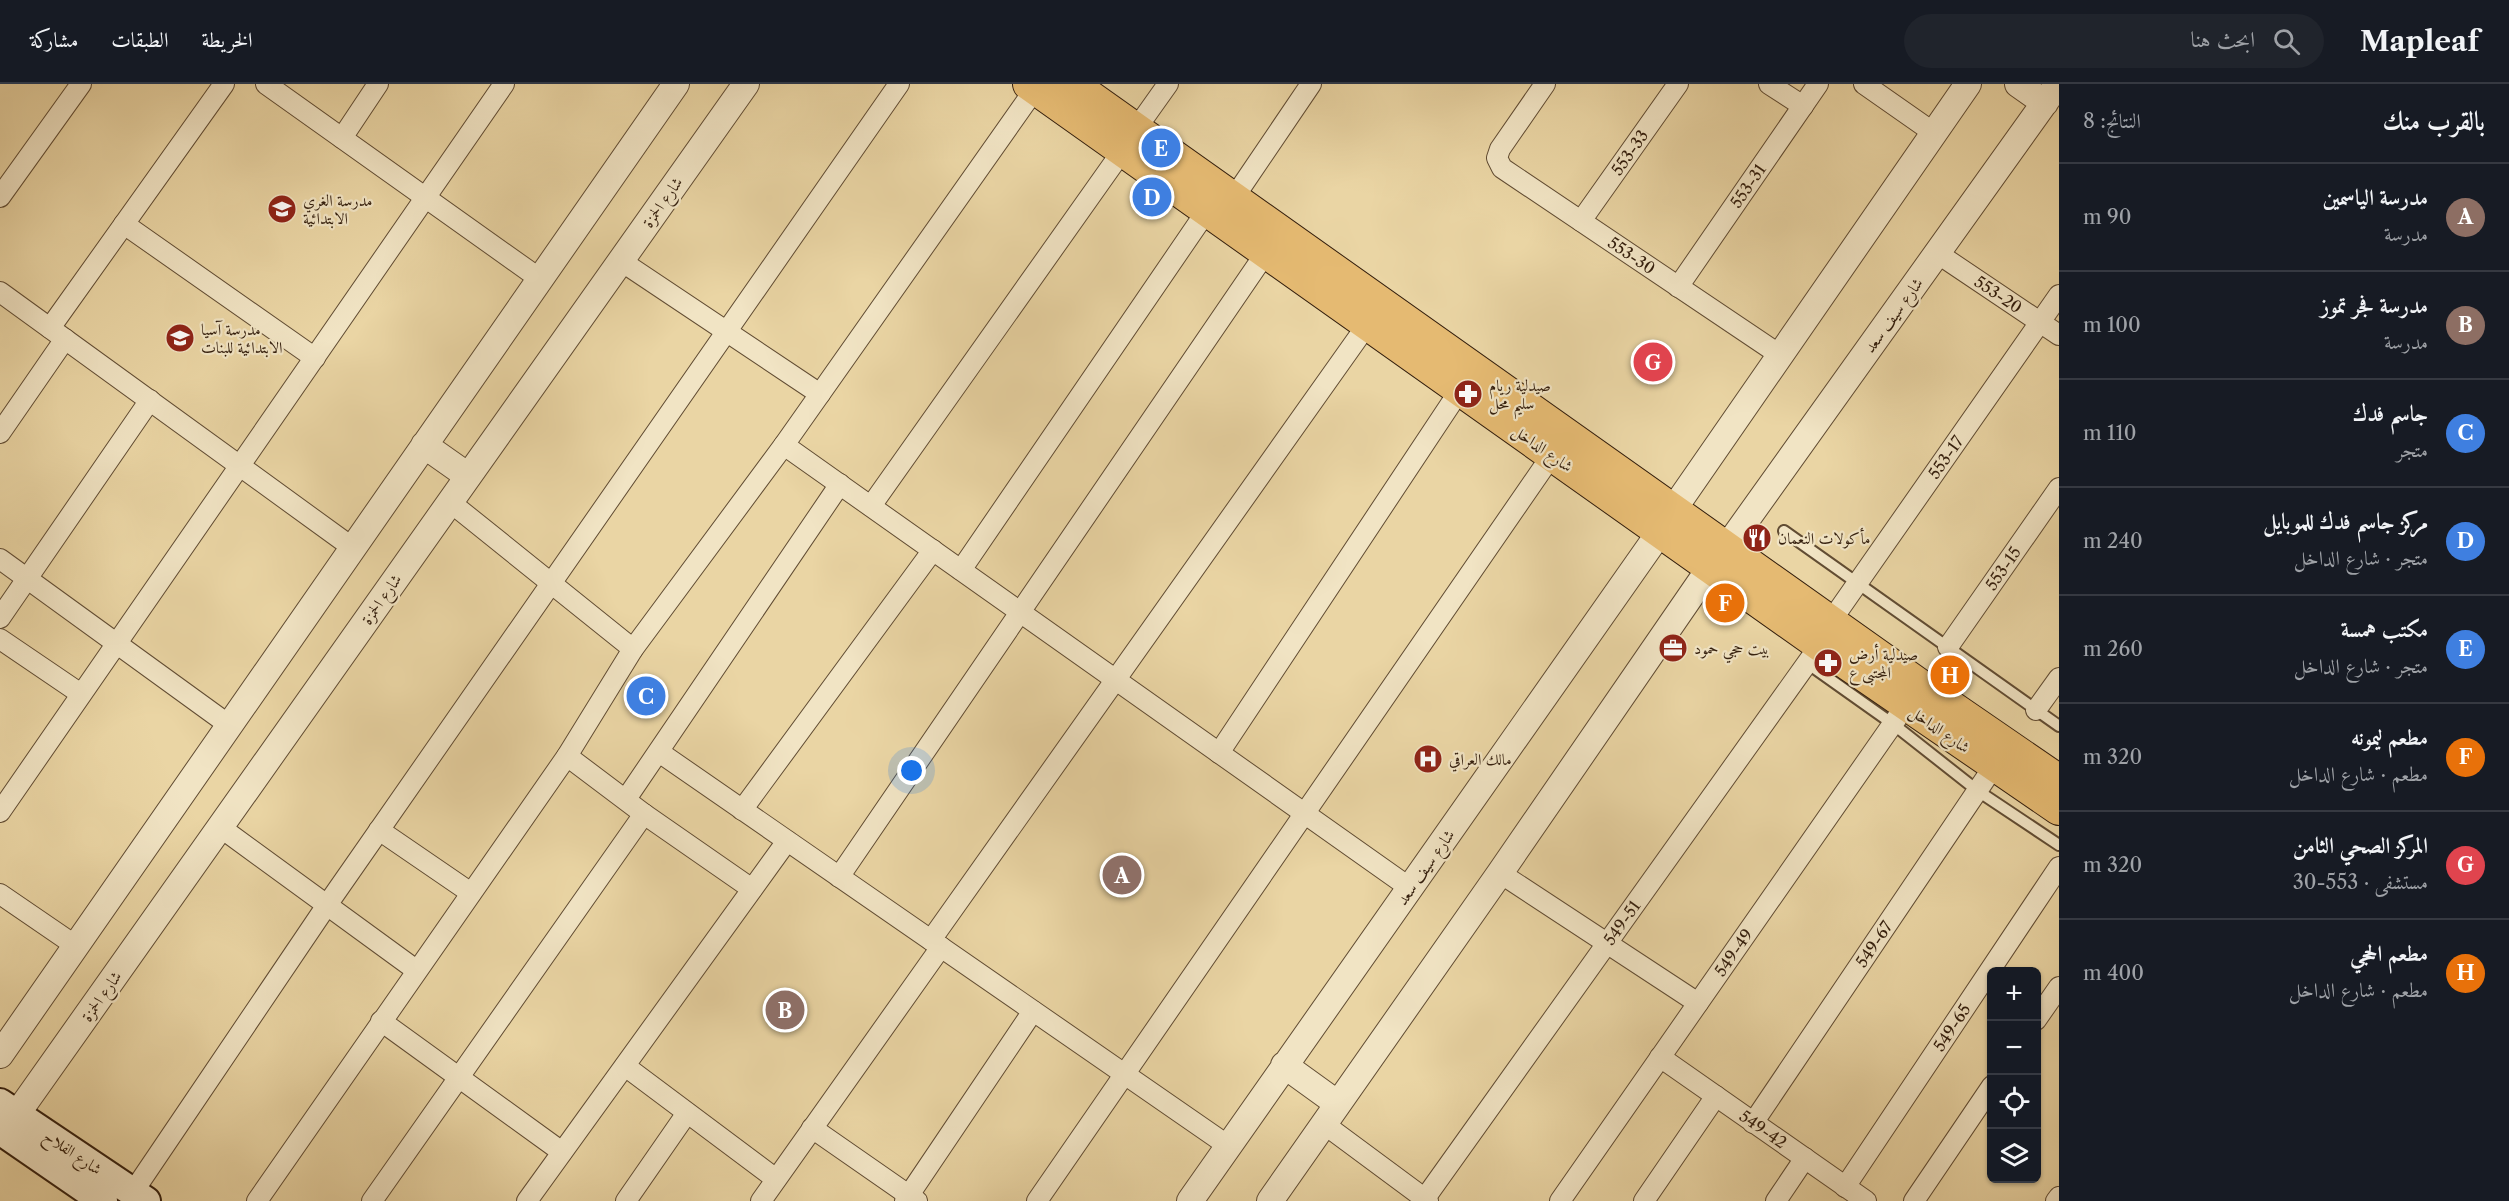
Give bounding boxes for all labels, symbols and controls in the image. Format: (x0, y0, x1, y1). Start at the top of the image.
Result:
search box (1904, 14, 2324, 68)
text: Mapleaf (2360, 24, 2479, 58)
icon: search (2270, 25, 2303, 58)
text: ابحث هنا (2190, 26, 2255, 53)
text: مشاركة (30, 27, 78, 52)
text: الطبقات (111, 27, 168, 52)
text: الخريطة (201, 27, 253, 52)
text: بالقرب منك (2382, 105, 2485, 137)
text: النتائج: 8 (2083, 109, 2141, 133)
pin: E (1142, 126, 1180, 170)
street label: 553-33 (1607, 126, 1652, 179)
street label: 553-31 (1726, 160, 1770, 212)
street label: شارع الحمزة (637, 173, 690, 233)
pin: D (1132, 174, 1172, 220)
text: مدرسة الياسمين (2323, 184, 2428, 211)
place label: مدرسة الغري الابتدائية (303, 190, 372, 229)
school or university icon: مدرسة الغري الابتدائية (266, 193, 298, 225)
text: 90 m (2083, 205, 2131, 229)
text: A (2458, 205, 2473, 229)
text: مدرسة (2384, 222, 2428, 246)
street label: 553-30 (1604, 232, 1659, 278)
street label: 553-20 (1971, 271, 2026, 317)
street label: شارع سيف سعد (1859, 274, 1930, 359)
text: مدرسة فجر تموز (2320, 292, 2428, 319)
text: 100 m (2083, 313, 2141, 337)
text: B (2458, 313, 2473, 337)
place label: مدرسة آسيا الابتدائية للبنات (201, 319, 283, 358)
school or university icon: مدرسة آسيا الابتدائية للبنات (164, 322, 196, 354)
text: مدرسة (2384, 330, 2428, 354)
pin: G (1634, 340, 1672, 384)
place label: صيدلية ريام سليم محل (1489, 375, 1551, 420)
pharmacy icon: صيدلية ريام سليم محل (1452, 378, 1484, 410)
text: جاسم فدك (2353, 400, 2428, 427)
street label: شارع الداخل (1507, 420, 1577, 479)
text: 110 m (2083, 421, 2136, 445)
text: C (2457, 421, 2474, 445)
street label: 553-17 (1924, 432, 1968, 483)
text: متجر (2396, 438, 2428, 462)
text: مركز جاسم فدك للموبايل (2263, 508, 2428, 535)
restaurant icon: مأكولات النعمان (1741, 522, 1773, 554)
place label: مأكولات النعمان (1778, 527, 1871, 549)
text: 240 m (2083, 529, 2143, 553)
text: D (2457, 529, 2474, 553)
street label: 553-15 (1981, 543, 2025, 594)
text: متجر · شارع الداخل (2294, 546, 2428, 570)
street label: شارع الحمزة (356, 570, 409, 630)
pin: F (1706, 580, 1744, 626)
text: مكتب همسة (2341, 616, 2428, 643)
office icon: بيت حجي حمود (1657, 632, 1689, 664)
text: 260 m (2083, 637, 2143, 661)
text: E (2458, 637, 2473, 661)
place label: بيت حجي حمود (1694, 638, 1769, 664)
place label: صيدلية أرض المجتبى ع (1849, 643, 1918, 686)
pharmacy icon: صيدلية أرض المجتبى ع (1812, 647, 1844, 679)
pin: H (1930, 652, 1970, 698)
text: متجر · شارع الداخل (2294, 654, 2428, 678)
pin: C (626, 674, 666, 718)
street label: شارع الداخل (1904, 701, 1974, 760)
text: مطعم ليمونه (2351, 724, 2428, 751)
hospital icon: مالك العراقي (1412, 743, 1444, 775)
text: 320 m (2083, 745, 2142, 769)
text: F (2459, 745, 2472, 769)
place label: مالك العراقي (1449, 749, 1512, 772)
your location (897, 756, 926, 785)
text: مطعم · شارع الداخل (2289, 762, 2428, 786)
street label: شارع سيف سعد (1392, 825, 1462, 911)
text: المركز الصحي الثامن (2293, 832, 2428, 859)
pin: A (1102, 852, 1142, 898)
text: 320 m (2083, 853, 2142, 877)
text: G (2457, 853, 2474, 877)
text: مستشفى · 553-30 (2293, 870, 2428, 894)
street label: 549-51 (1599, 896, 1645, 949)
street label: 549-67 (1851, 917, 1897, 971)
street label: 549-49 (1710, 925, 1757, 980)
text: مطعم الحجي (2350, 940, 2428, 967)
text: 400 m (2083, 961, 2144, 985)
text: H (2456, 961, 2475, 985)
street label: شارع الحمزة (76, 967, 129, 1027)
map controls (1987, 967, 2041, 1183)
button: + (1987, 967, 2041, 1021)
text: مطعم · شارع الداخل (2289, 978, 2428, 1002)
pin: B (766, 988, 804, 1032)
street label: 549-65 (1929, 1000, 1975, 1055)
button: − (1987, 1021, 2041, 1075)
button: locate (1987, 1075, 2041, 1129)
street label: 549-42 (1736, 1106, 1791, 1153)
street label: شارع الفلاح (37, 1125, 106, 1183)
button: layers (1987, 1129, 2041, 1183)

